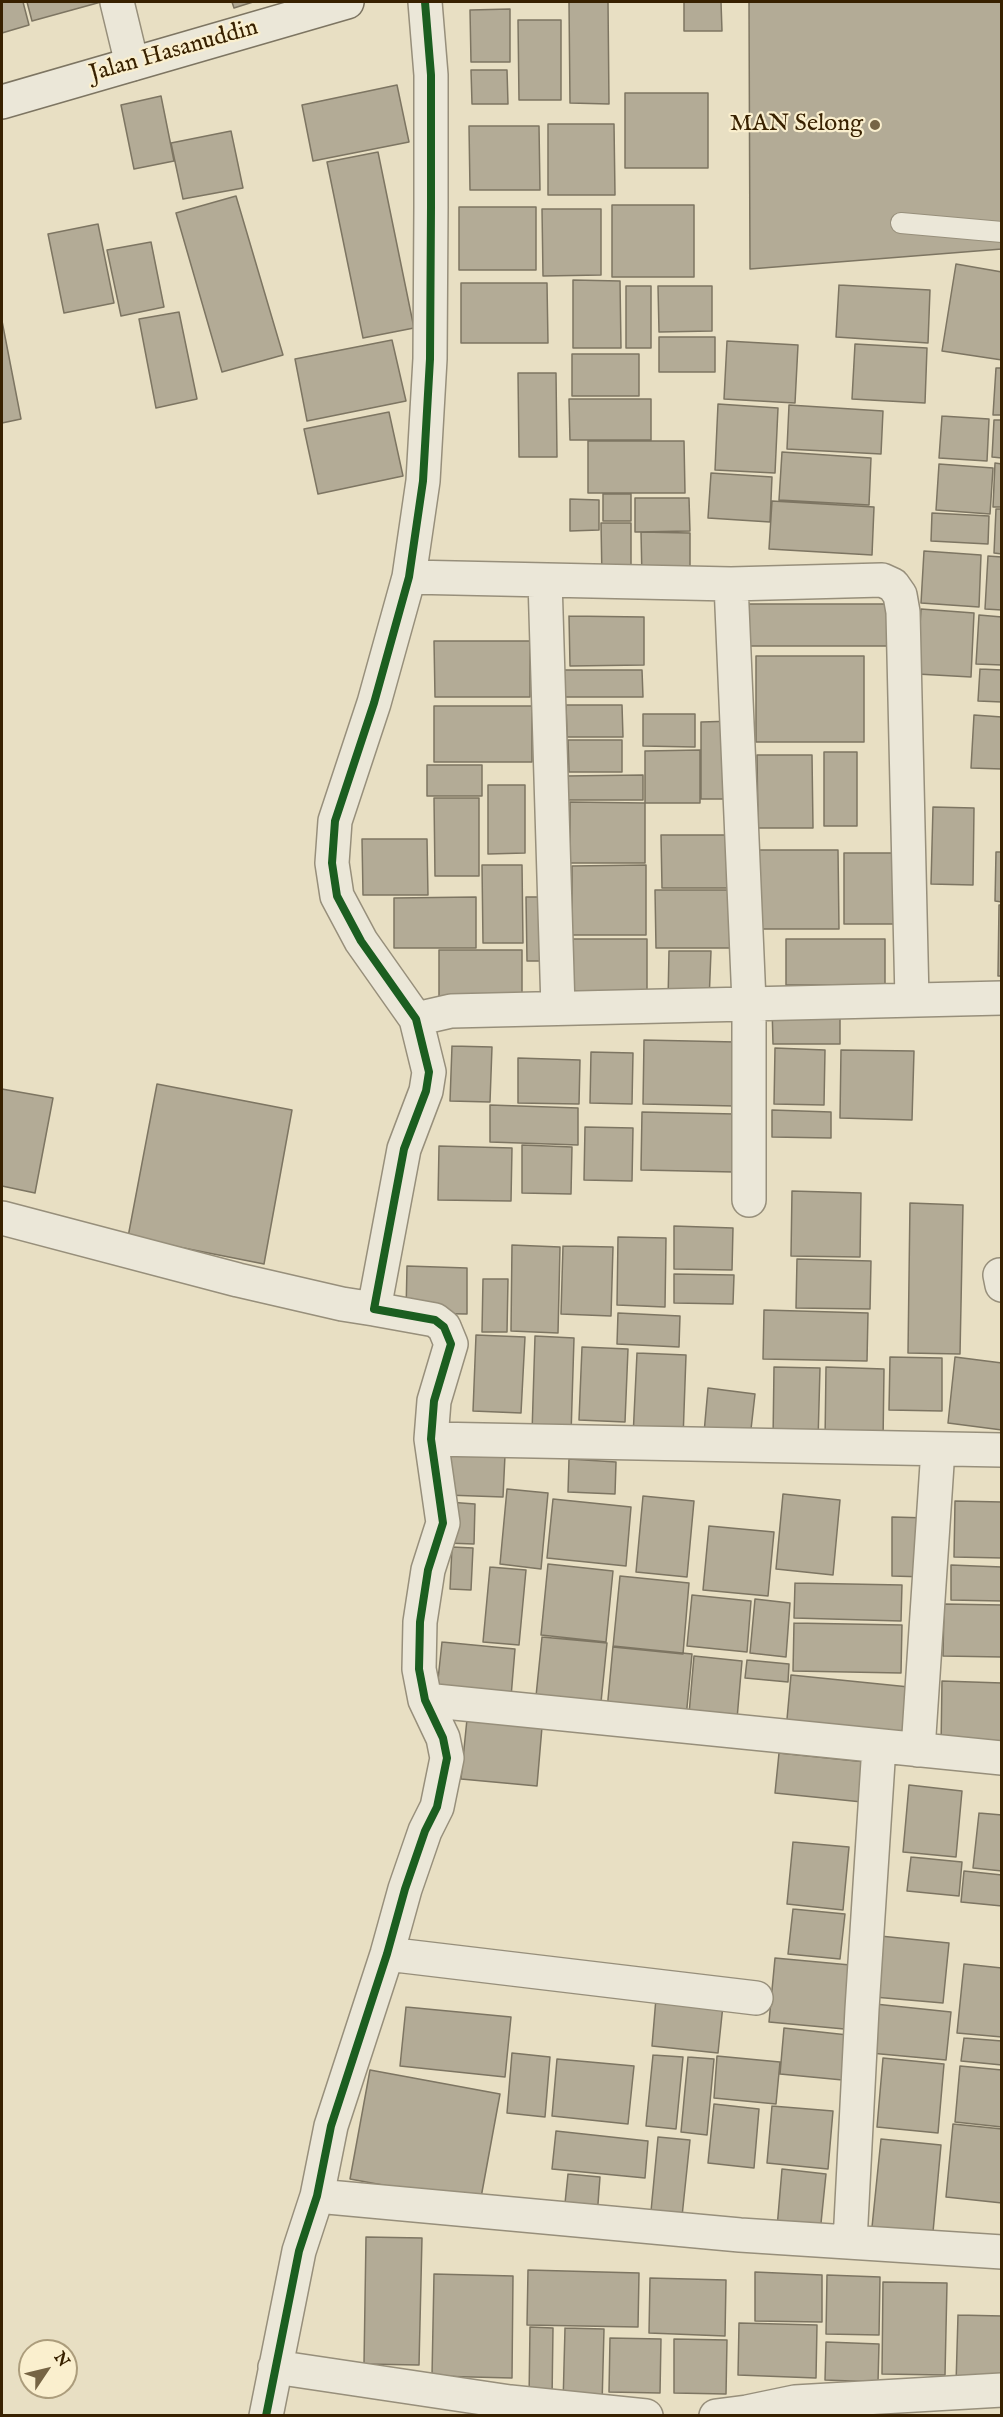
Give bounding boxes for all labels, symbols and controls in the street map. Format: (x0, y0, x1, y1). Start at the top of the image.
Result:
street label: Jalan Hasanuddin (86, 14, 262, 90)
place label: MAN Selong (730, 111, 863, 139)
marker: MAN Selong (868, 118, 882, 132)
north arrow (18, 2339, 78, 2399)
text: N (49, 2348, 73, 2371)

